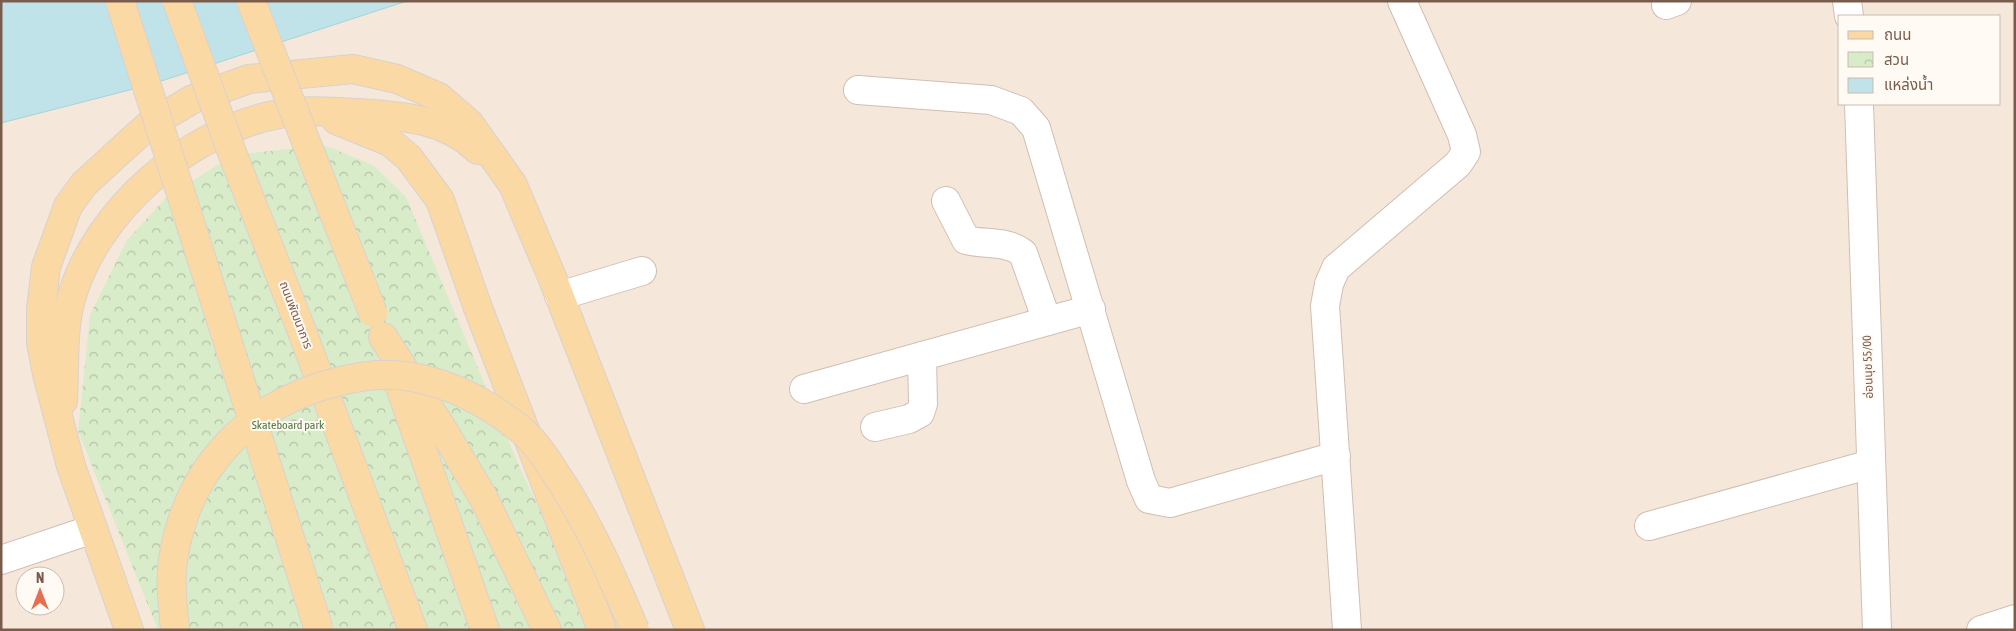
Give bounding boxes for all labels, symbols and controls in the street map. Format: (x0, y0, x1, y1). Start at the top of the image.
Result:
legend (1838, 15, 2001, 105)
text: ถนน (1884, 26, 1911, 43)
text: สวน (1884, 51, 1909, 68)
text: แหล่งน้ำ (1884, 74, 1933, 93)
street label: ถนนพัฒนาการ (277, 279, 315, 351)
street label: อ่อนนุช 55/00 (1860, 335, 1876, 399)
park label: Skateboard park (252, 418, 325, 432)
north arrow (15, 566, 65, 616)
text: N (36, 570, 44, 586)

